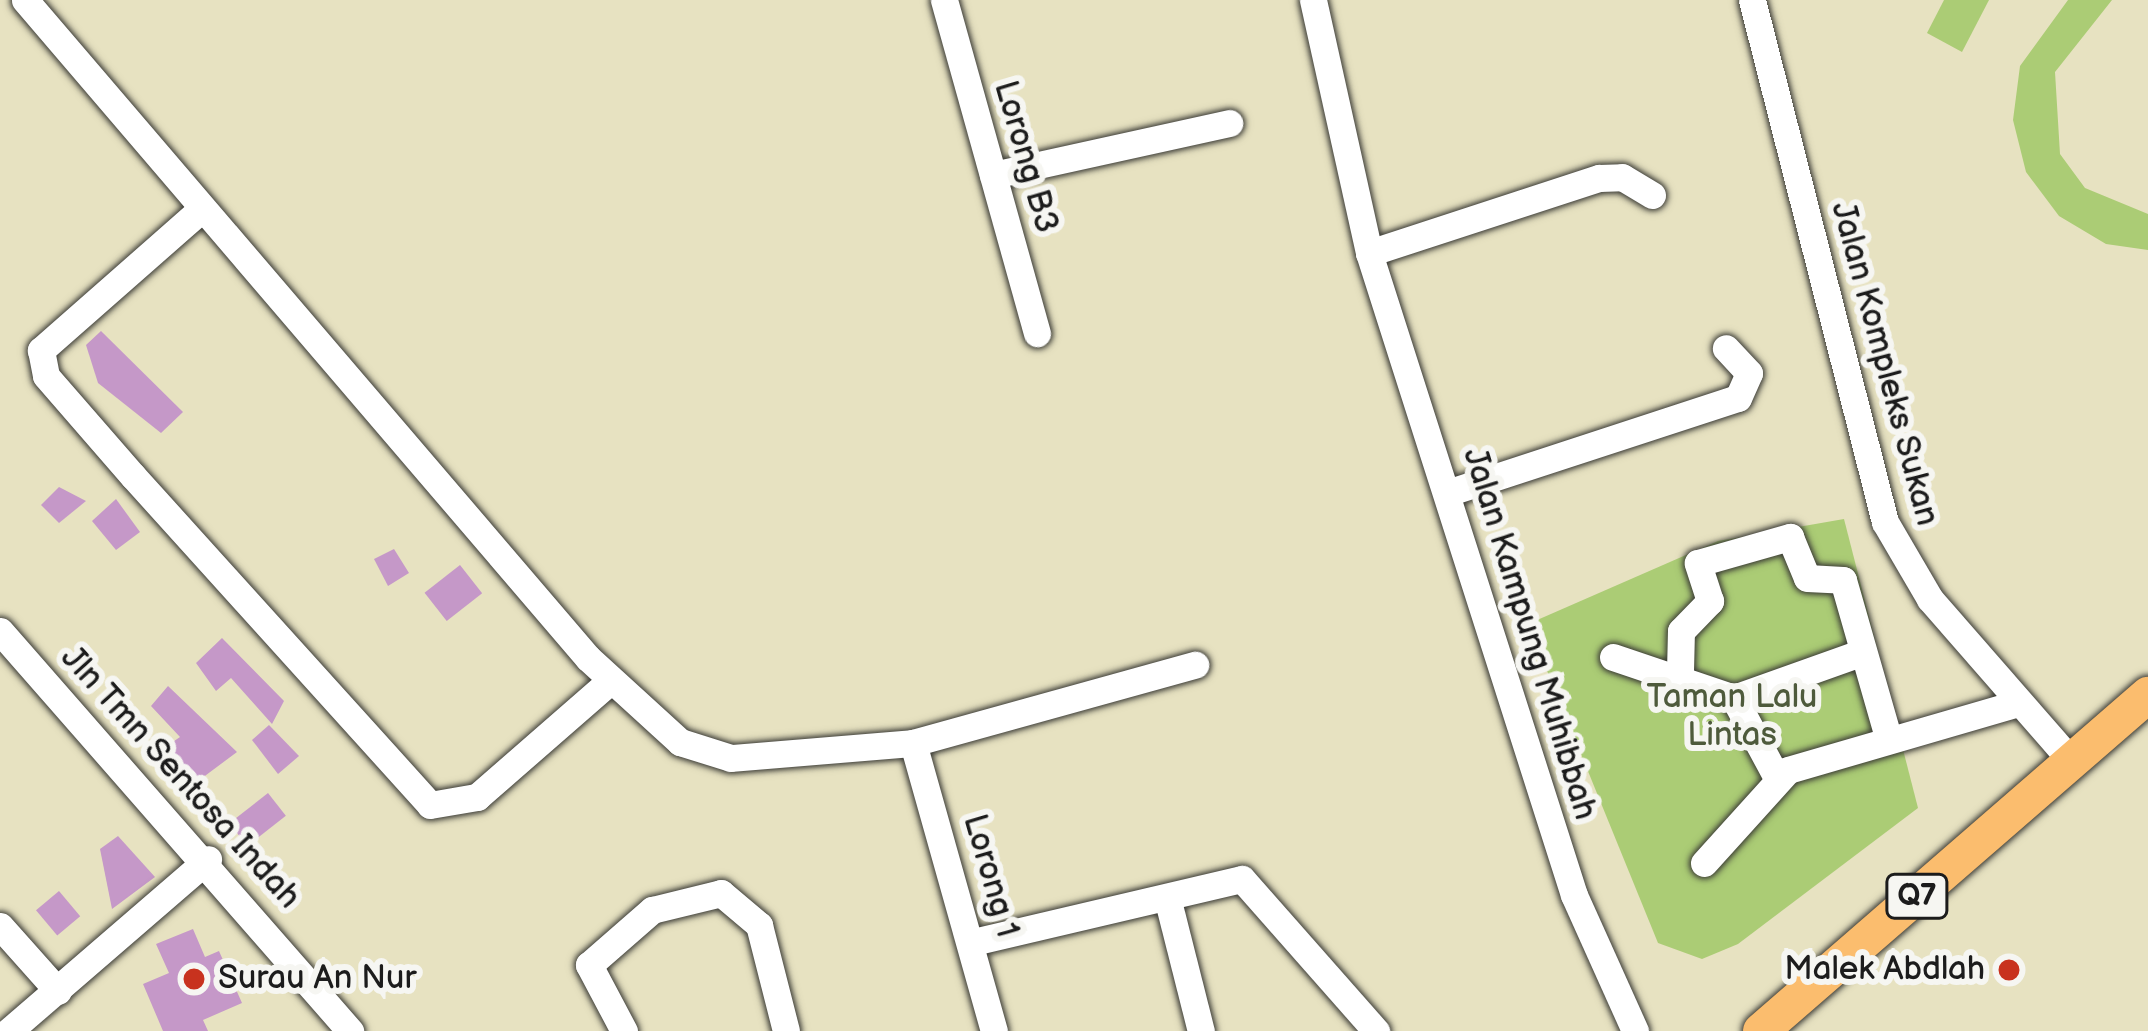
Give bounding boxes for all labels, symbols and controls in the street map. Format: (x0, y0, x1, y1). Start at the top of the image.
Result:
street label: Lorong B3 (984, 76, 1066, 238)
street label: Jalan Kompleks Sukan (1822, 198, 1946, 530)
street label: Jalan Kampung Muhibbah (1454, 444, 1604, 824)
street label: Jln Tmn Sentosa Indah (51, 638, 309, 918)
park label: Taman Lalu Lintas (1647, 678, 1817, 756)
street label: Lorong 1 (954, 810, 1026, 942)
road number: Q7 (1884, 872, 1950, 920)
place label: Malek Abdlah (1784, 950, 1985, 990)
marker: Malek Abdlah (1996, 957, 2022, 983)
place label: Surau An Nur (218, 959, 416, 999)
marker: Surau An Nur (181, 966, 207, 992)

